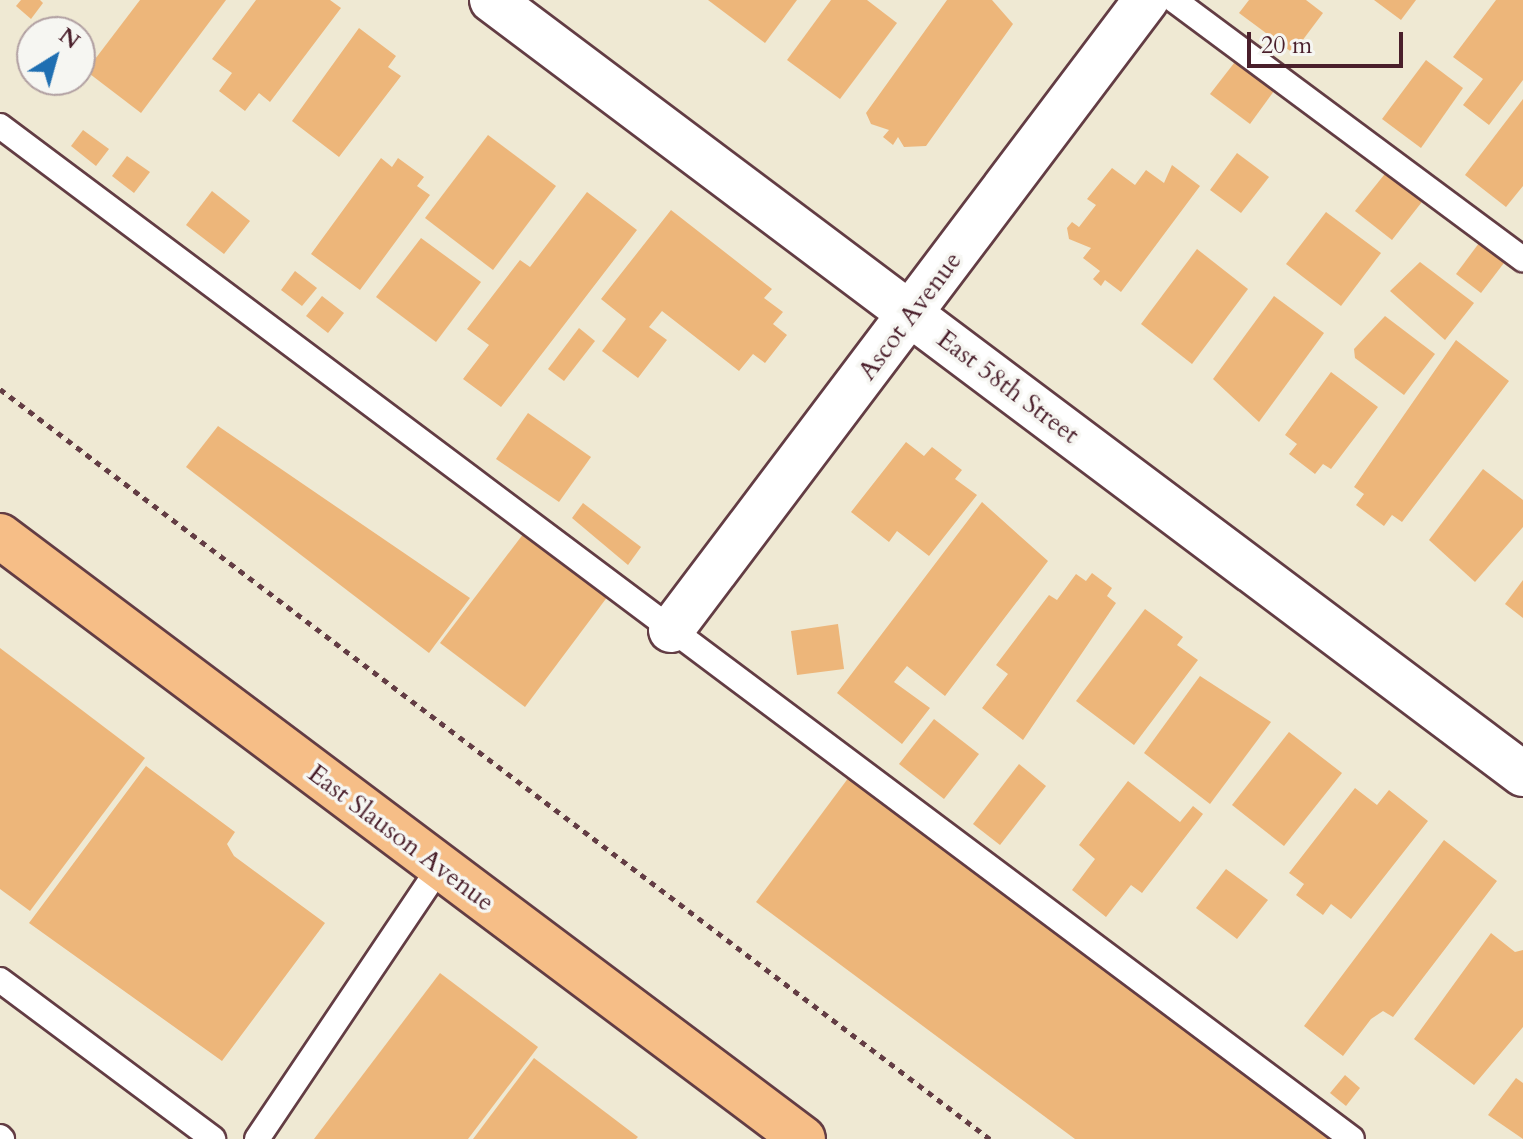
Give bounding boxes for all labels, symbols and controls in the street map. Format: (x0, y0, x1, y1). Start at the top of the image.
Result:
north arrow (16, 16, 96, 96)
scale bar (1251, 16, 1407, 66)
text: N (53, 21, 86, 56)
text: 20 m (1261, 29, 1312, 62)
street label: Ascot Avenue (852, 246, 968, 386)
street label: East 58th Street (931, 323, 1085, 451)
street label: East Slauson Avenue (302, 758, 500, 918)

